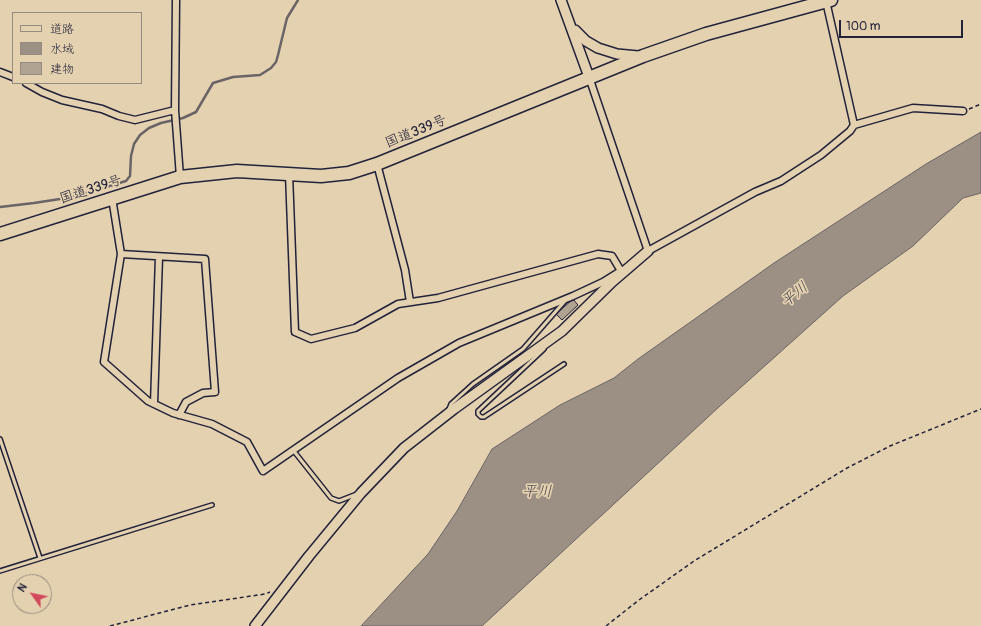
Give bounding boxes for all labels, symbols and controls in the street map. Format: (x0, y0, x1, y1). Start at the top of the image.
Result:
legend (12, 12, 142, 84)
scale bar (841, 12, 965, 38)
text: 100 m (846, 19, 880, 34)
text: 道路 (50, 22, 74, 37)
text: 水域 (50, 42, 74, 57)
text: 建物 (50, 62, 74, 77)
street label: 国道339号 (383, 112, 449, 152)
street label: 国道339号 (58, 172, 124, 208)
water label: 平川 (778, 279, 812, 311)
water label: 平川 (522, 483, 552, 501)
north arrow (12, 574, 52, 614)
text: N (15, 581, 30, 594)

